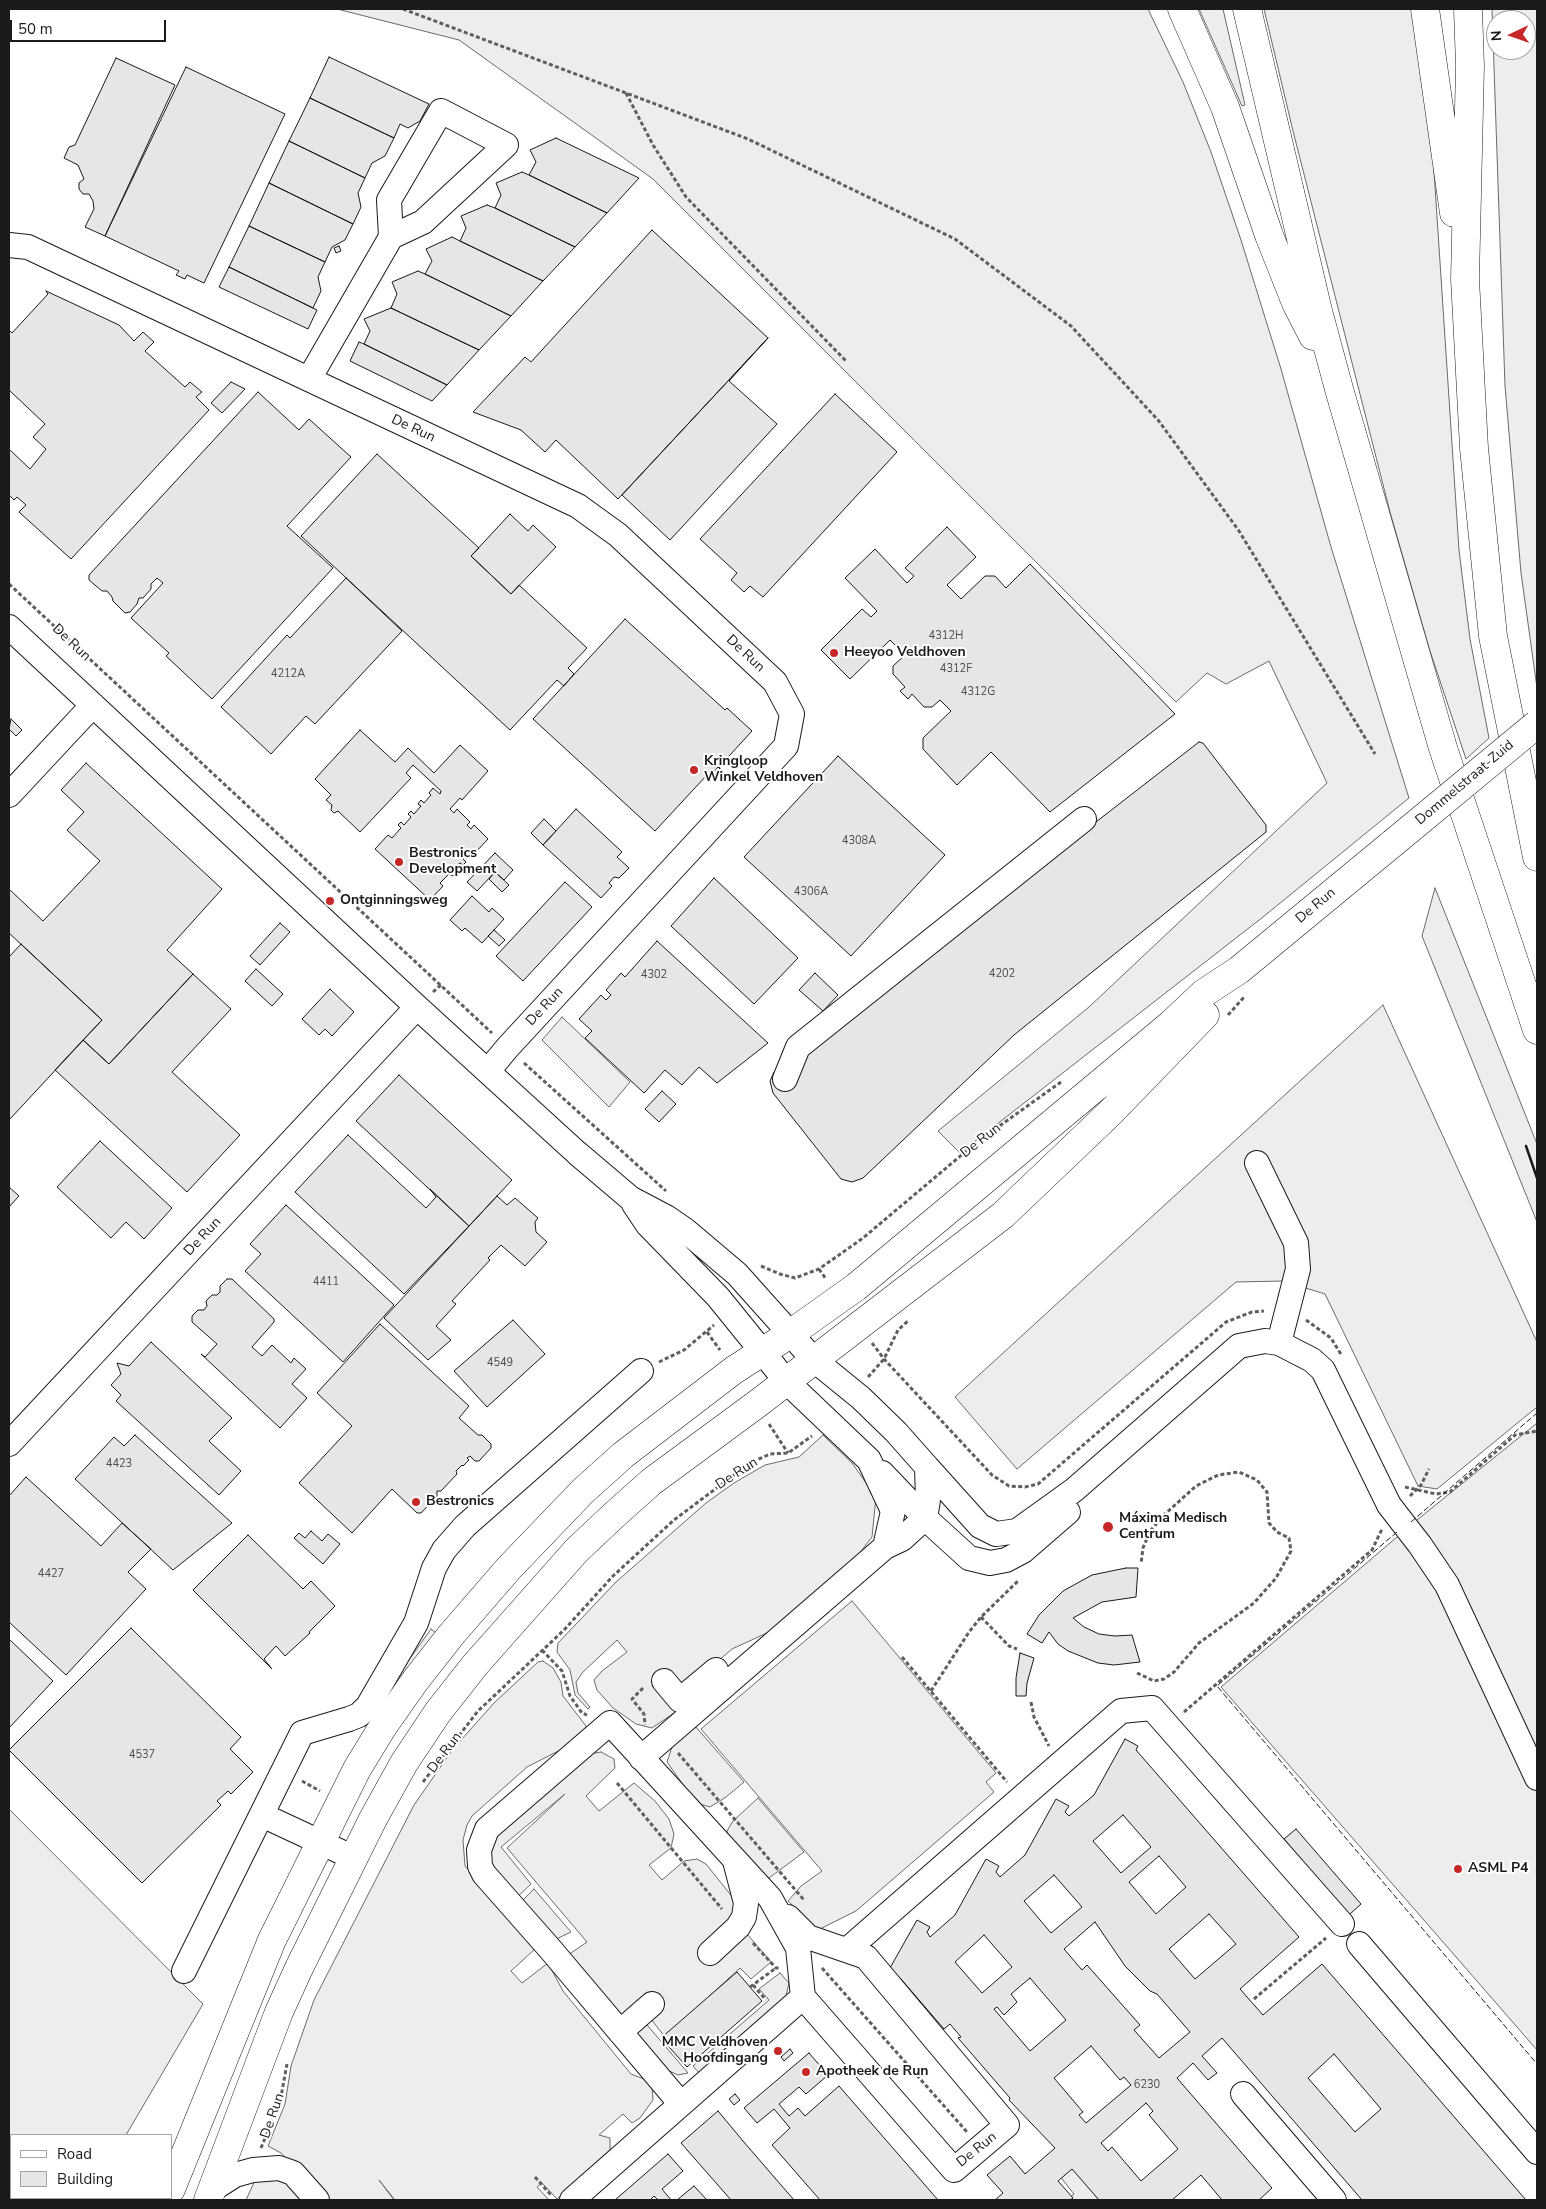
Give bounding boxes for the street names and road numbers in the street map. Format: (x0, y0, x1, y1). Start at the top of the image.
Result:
street label: De Run (388, 412, 438, 446)
street label: De Run (48, 621, 94, 665)
street label: De Run (722, 632, 768, 676)
street label: Dommelstraat-Zuid (1412, 737, 1518, 829)
street label: De Run (1293, 885, 1339, 927)
street label: De Run (523, 984, 567, 1030)
street label: De Run (957, 1120, 1005, 1162)
street label: De Run (181, 1214, 225, 1260)
street label: De Run (713, 1454, 761, 1494)
street label: De Run (424, 1729, 466, 1777)
street label: De Run (257, 2091, 289, 2141)
street label: De Run (954, 2129, 1000, 2171)

